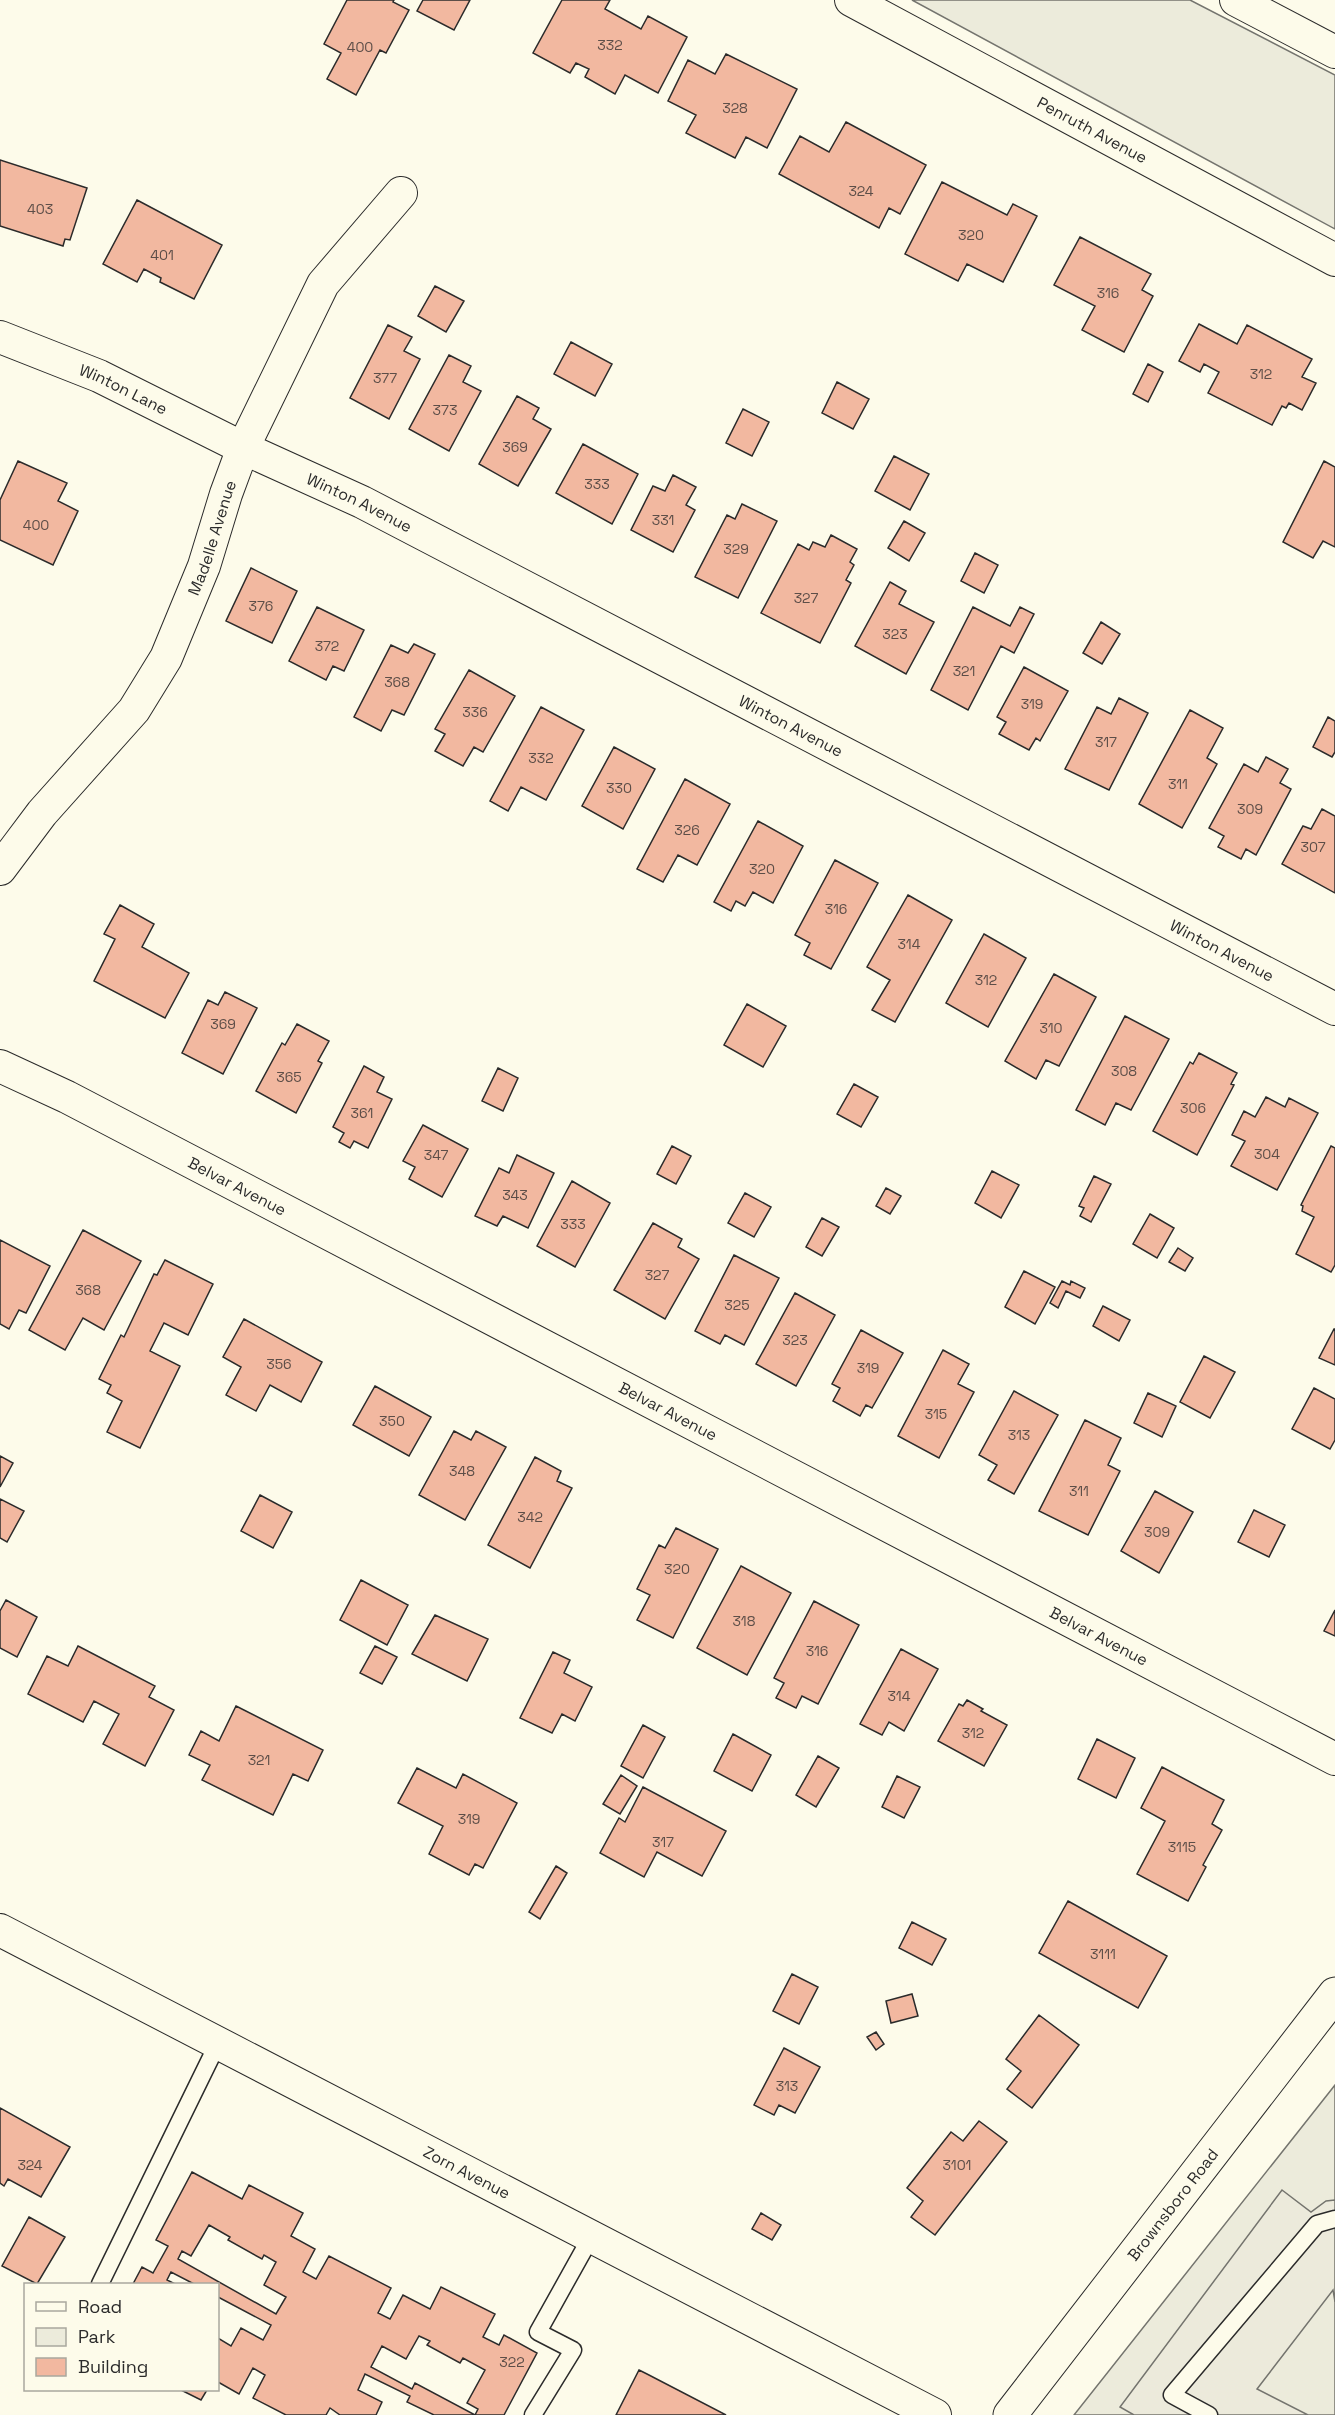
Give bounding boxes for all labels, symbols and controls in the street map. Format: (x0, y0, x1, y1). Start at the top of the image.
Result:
house number: 332 (597, 36, 623, 54)
house number: 400 (347, 38, 373, 56)
street label: Penruth Avenue (1033, 92, 1151, 168)
house number: 328 (722, 99, 748, 117)
house number: 324 (848, 182, 874, 200)
house number: 403 (27, 200, 53, 218)
house number: 320 (958, 226, 984, 244)
house number: 401 (150, 246, 174, 264)
house number: 316 (1097, 284, 1119, 302)
street label: Winton Lane (76, 359, 171, 420)
house number: 312 (1250, 365, 1272, 383)
house number: 377 (373, 369, 397, 387)
house number: 373 (433, 401, 457, 419)
house number: 369 (502, 438, 528, 456)
street label: Winton Avenue (303, 468, 416, 537)
house number: 333 (584, 475, 610, 493)
street label: Madelle Avenue (183, 477, 241, 599)
house number: 331 (652, 511, 674, 529)
house number: 400 (23, 516, 49, 534)
house number: 329 (723, 540, 749, 558)
house number: 327 (794, 589, 818, 607)
house number: 376 (249, 597, 273, 615)
house number: 323 (882, 625, 908, 643)
house number: 372 (315, 637, 339, 655)
house number: 321 (953, 662, 975, 680)
house number: 368 (384, 673, 410, 691)
street label: Winton Avenue (735, 690, 847, 762)
house number: 319 (1021, 695, 1043, 713)
house number: 336 (462, 703, 488, 721)
house number: 317 (1095, 733, 1117, 751)
house number: 332 (528, 749, 554, 767)
house number: 311 (1168, 775, 1188, 793)
house number: 330 (606, 779, 632, 797)
house number: 309 (1237, 800, 1263, 818)
house number: 326 (674, 821, 700, 839)
house number: 307 (1300, 838, 1326, 856)
house number: 320 (749, 860, 775, 878)
house number: 316 (825, 900, 847, 918)
street label: Winton Avenue (1166, 915, 1278, 986)
house number: 314 (898, 935, 921, 953)
house number: 312 (975, 971, 997, 989)
house number: 369 (210, 1015, 236, 1033)
house number: 310 (1039, 1019, 1063, 1037)
house number: 308 (1111, 1062, 1137, 1080)
house number: 365 (276, 1068, 302, 1086)
house number: 306 (1180, 1099, 1206, 1117)
house number: 361 (351, 1104, 373, 1122)
house number: 304 (1254, 1145, 1280, 1163)
house number: 347 (424, 1146, 448, 1164)
street label: Belvar Avenue (184, 1152, 290, 1221)
house number: 343 (502, 1186, 528, 1204)
house number: 333 (560, 1215, 586, 1233)
house number: 327 (645, 1266, 669, 1284)
house number: 368 (75, 1281, 101, 1299)
house number: 325 (724, 1296, 750, 1314)
house number: 323 (782, 1331, 808, 1349)
house number: 356 (266, 1355, 292, 1373)
house number: 319 (857, 1359, 879, 1377)
street label: Belvar Avenue (615, 1377, 721, 1446)
house number: 315 (925, 1405, 947, 1423)
house number: 350 (379, 1412, 405, 1430)
house number: 313 (1008, 1426, 1030, 1444)
house number: 348 (449, 1462, 475, 1480)
house number: 311 (1069, 1482, 1089, 1500)
house number: 342 (517, 1508, 543, 1526)
house number: 309 (1144, 1523, 1170, 1541)
house number: 320 (664, 1560, 690, 1578)
street label: Belvar Avenue (1046, 1602, 1152, 1671)
house number: 318 (733, 1612, 756, 1630)
house number: 316 (806, 1642, 828, 1660)
house number: 314 (888, 1687, 911, 1705)
house number: 312 (962, 1724, 984, 1742)
house number: 321 (248, 1751, 270, 1769)
house number: 319 (458, 1810, 480, 1828)
house number: 317 (652, 1833, 674, 1851)
house number: 3115 (1168, 1838, 1196, 1856)
house number: 3111 (1090, 1945, 1116, 1963)
house number: 313 (776, 2077, 798, 2095)
street label: Zorn Avenue (420, 2141, 514, 2204)
street label: Brownsboro Road (1123, 2144, 1223, 2265)
house number: 324 (17, 2156, 43, 2174)
house number: 3101 (943, 2156, 971, 2174)
legend (24, 2283, 219, 2391)
text: Road (78, 2295, 122, 2318)
text: Park (78, 2325, 116, 2348)
house number: 322 (499, 2353, 525, 2371)
text: Building (78, 2355, 148, 2378)

